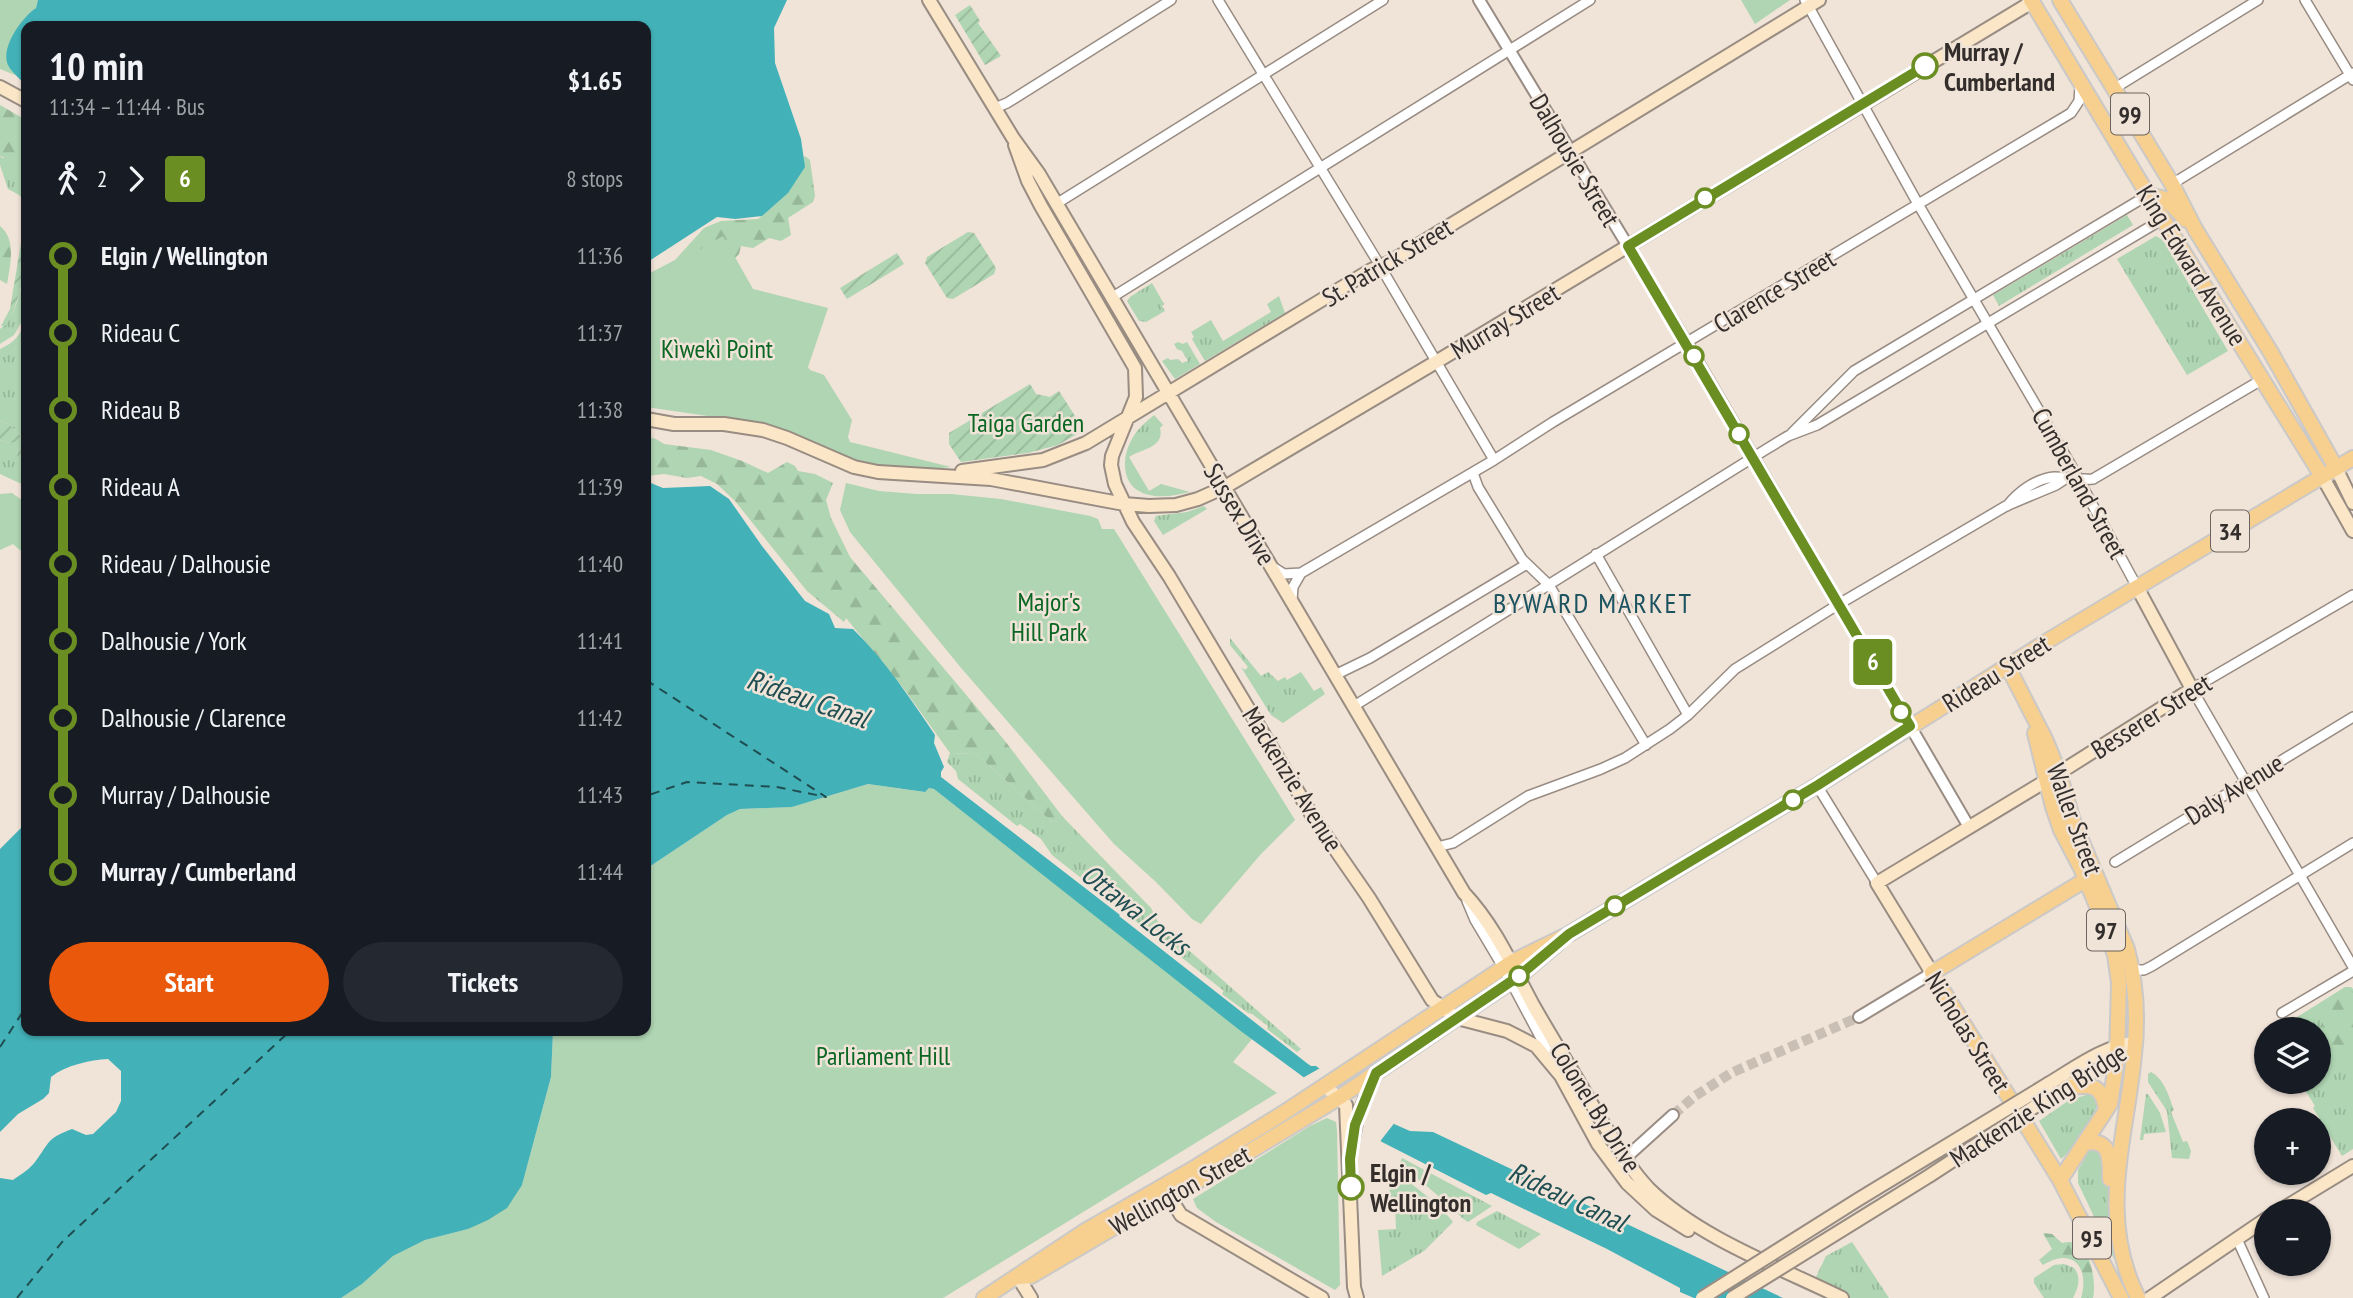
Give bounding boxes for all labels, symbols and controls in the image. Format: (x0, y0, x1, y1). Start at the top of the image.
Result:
place label: Murray / Cumberland (1944, 35, 2055, 98)
text: 10 min (49, 41, 144, 90)
marker: Murray / Cumberland (1912, 53, 1938, 79)
text: $1.65 (568, 64, 623, 97)
street label: Dalhousie Street (1523, 88, 1627, 232)
text: 11:34 – 11:44 · Bus (49, 92, 205, 121)
road number: 99 (2111, 93, 2149, 134)
icon: walk (49, 160, 87, 198)
icon: forward (117, 160, 155, 198)
text: 6 (179, 163, 191, 194)
text: 2 (97, 164, 107, 193)
text: 8 stops (566, 164, 623, 193)
street label: King Edward Avenue (2129, 178, 2255, 352)
unlabelled marker (1695, 188, 1715, 208)
street label: St. Patrick Street (1316, 210, 1458, 314)
text: Elgin / Wellington (101, 239, 268, 272)
text: 11:36 (577, 241, 623, 270)
street label: Clarence Street (1707, 242, 1841, 340)
street label: Murray Street (1445, 276, 1565, 366)
text: Rideau C (101, 316, 180, 349)
text: 11:37 (577, 318, 623, 347)
park label: Kìwekì Point (661, 332, 773, 365)
unlabelled marker (1684, 346, 1704, 366)
text: Rideau B (101, 393, 181, 426)
text: 11:38 (577, 395, 623, 424)
street label: Cumberland Street (2025, 402, 2135, 564)
park label: Taiga Garden (968, 406, 1084, 439)
unlabelled marker (1729, 424, 1749, 444)
street label: Sussex Drive (1197, 457, 1283, 571)
text: Rideau A (101, 470, 180, 503)
text: 11:39 (577, 472, 623, 501)
road number: 34 (2211, 510, 2249, 552)
text: Rideau / Dalhousie (101, 547, 271, 580)
text: 11:40 (577, 549, 623, 578)
district label: BYWARD MARKET (1493, 584, 1693, 621)
park label: Major's Hill Park (1011, 585, 1087, 648)
text: Dalhousie / York (101, 624, 247, 657)
text: 11:41 (577, 626, 623, 655)
street label: Rideau Street (1936, 627, 2056, 719)
line badge: 6 (1850, 639, 1896, 685)
text: 6 (1867, 646, 1879, 677)
water label: Rideau Canal (742, 660, 876, 737)
street label: Besserer Street (2085, 666, 2217, 766)
street label: Mackenzie Avenue (1235, 700, 1351, 858)
text: Dalhousie / Clarence (101, 701, 286, 734)
unlabelled marker (1891, 702, 1911, 722)
text: 11:42 (577, 703, 623, 732)
street label: Daly Avenue (2179, 746, 2289, 832)
street label: Waller Street (2040, 759, 2110, 879)
text: Murray / Dalhousie (101, 778, 270, 811)
text: 11:43 (577, 780, 623, 809)
unlabelled marker (1783, 790, 1803, 810)
text: Murray / Cumberland (101, 855, 296, 888)
water label: Ottawa Locks (1074, 855, 1200, 965)
text: 11:44 (577, 857, 623, 886)
unlabelled marker (1605, 896, 1625, 916)
road number: 97 (2087, 910, 2125, 950)
button: Start (49, 942, 329, 1022)
button: Tickets (343, 942, 623, 1022)
unlabelled marker (1509, 966, 1529, 986)
street label: Nicholas Street (1918, 966, 2018, 1098)
map controls (2254, 1017, 2331, 1276)
button: layers (2254, 1017, 2331, 1094)
street label: Colonel By Drive (1543, 1036, 1649, 1178)
street label: Mackenzie King Bridge (1943, 1036, 2133, 1174)
park label: Parliament Hill (816, 1039, 950, 1072)
button: + (2254, 1108, 2331, 1185)
street label: Wellington Street (1104, 1138, 1256, 1242)
water label: Rideau Canal (1503, 1153, 1635, 1240)
place label: Elgin / Wellington (1369, 1156, 1471, 1219)
marker: Elgin / Wellington (1338, 1174, 1364, 1200)
button: − (2254, 1199, 2331, 1276)
road number: 95 (2073, 1218, 2111, 1258)

